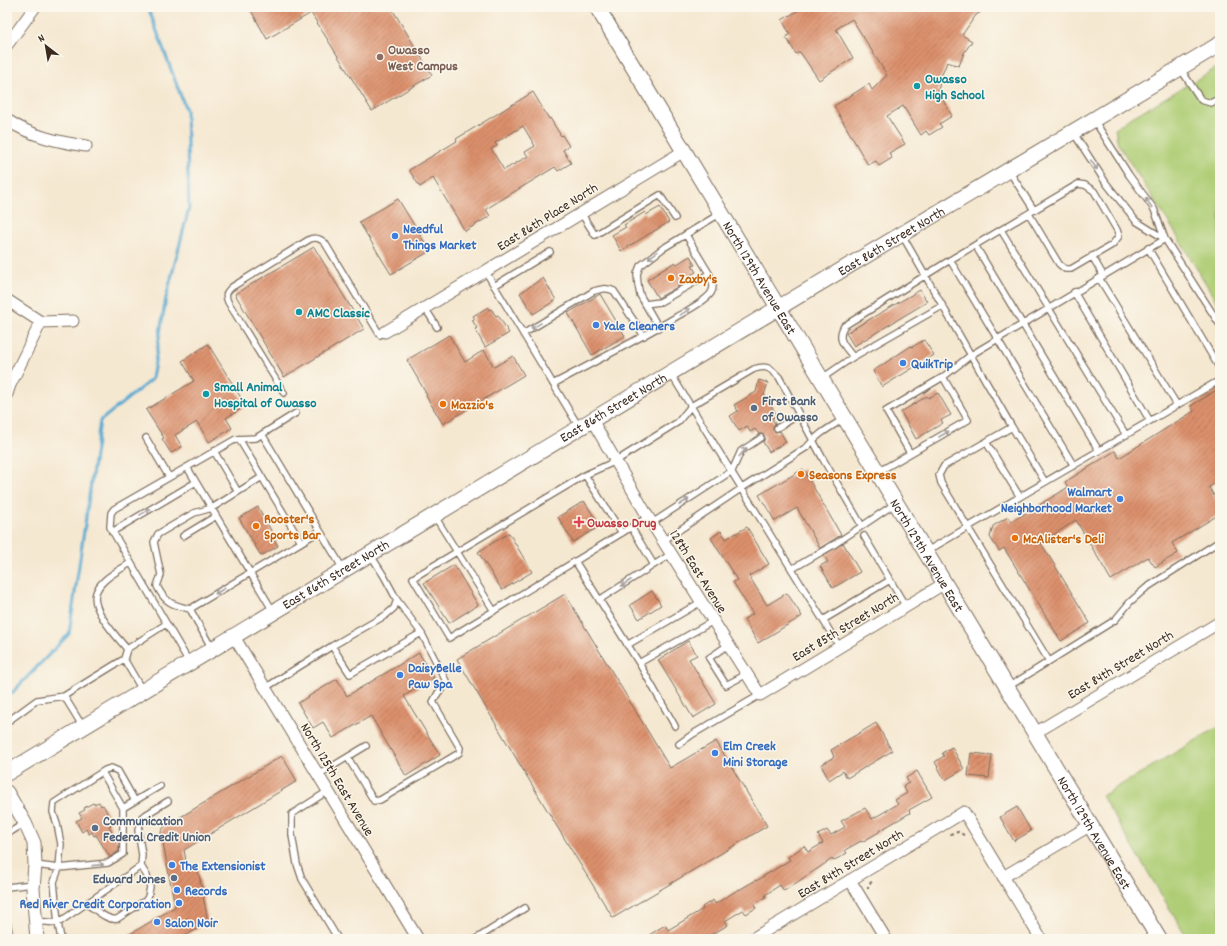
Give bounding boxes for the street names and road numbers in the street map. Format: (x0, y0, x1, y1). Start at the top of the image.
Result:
street label: East 86th Place North (494, 179, 602, 257)
street label: East 86th Street North (835, 202, 949, 282)
street label: North 129th Avenue East (717, 218, 800, 339)
street label: East 86th Street North (557, 369, 671, 448)
street label: North 129th Avenue East (884, 496, 968, 617)
street label: 128th East Avenue (664, 526, 731, 618)
street label: East 86th Street North (279, 536, 394, 616)
street label: East 85th Street North (789, 588, 903, 668)
street label: East 84th Street North (1064, 626, 1178, 705)
street label: North 125th East Avenue (294, 720, 378, 841)
street label: North 129th Avenue East (1051, 773, 1135, 894)
street label: East 84th Street North (794, 825, 908, 904)

